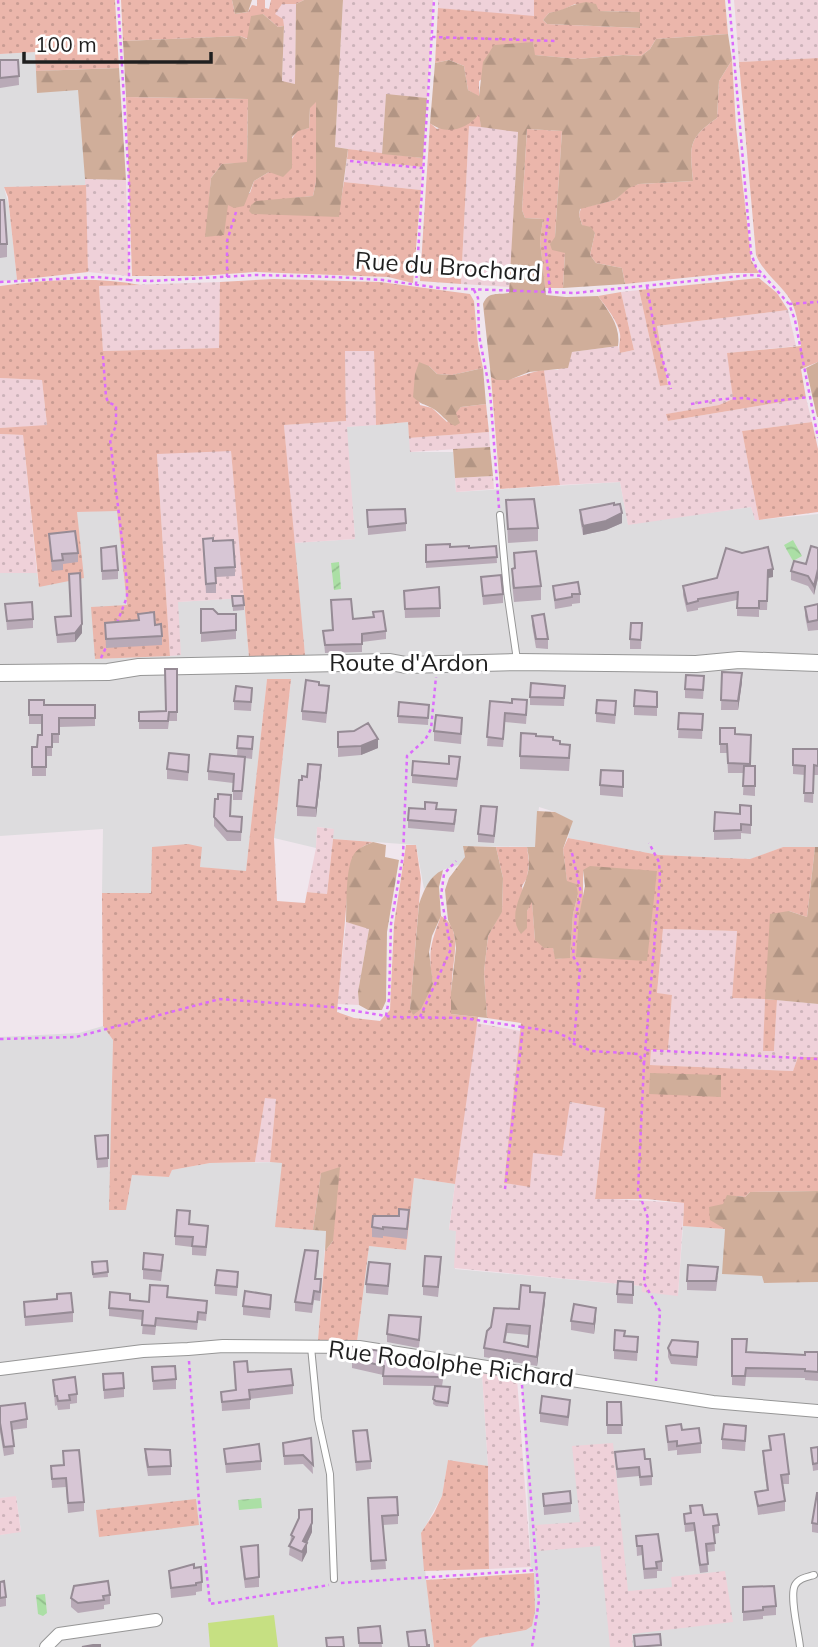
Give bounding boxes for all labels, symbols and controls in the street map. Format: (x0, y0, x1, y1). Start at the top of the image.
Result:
scale bar (24, 21, 212, 65)
text: 100 m (35, 31, 97, 57)
street label: Rue du Brochard (354, 245, 542, 287)
street label: Route d'Ardon (329, 647, 489, 677)
street label: Rue Rodolphe Richard (327, 1333, 576, 1393)

